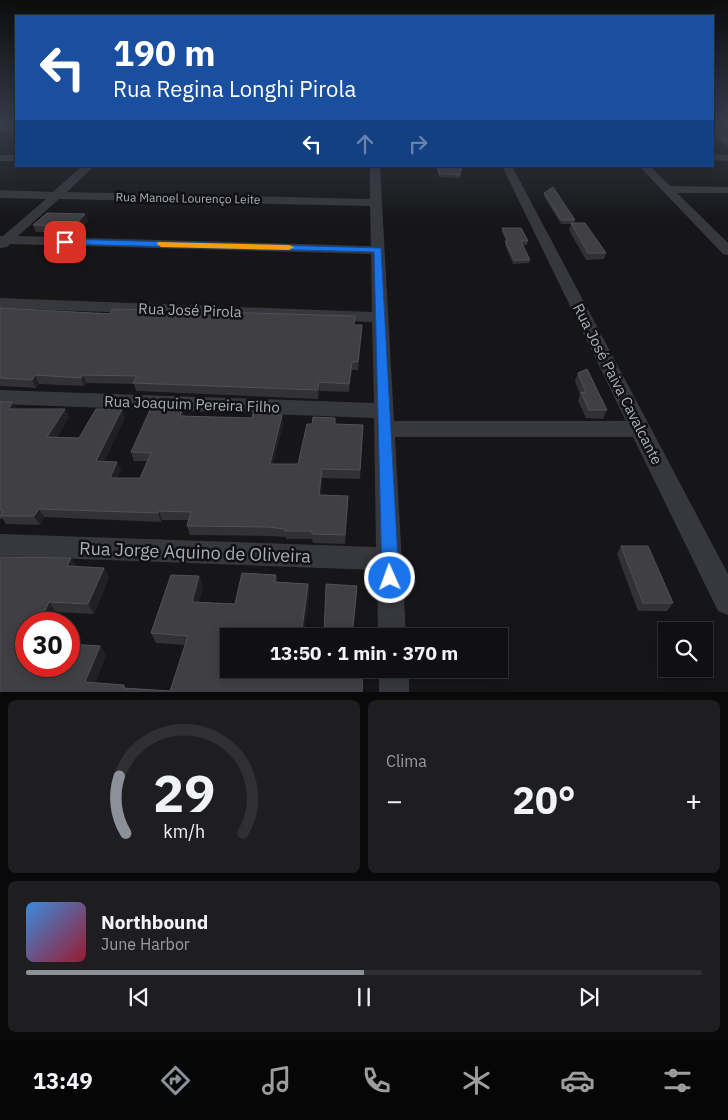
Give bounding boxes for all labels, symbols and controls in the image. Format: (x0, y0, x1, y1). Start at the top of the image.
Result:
text: 190 m (113, 30, 216, 76)
icon: left (30, 35, 95, 100)
text: Rua Regina Longhi Pirola (113, 74, 356, 103)
icon: left (298, 130, 326, 158)
icon: ahead (351, 130, 379, 158)
icon: right (404, 130, 432, 158)
street label: Rua Manoel Lourenço Leite (115, 189, 261, 207)
pin (44, 221, 86, 263)
icon: arrive (51, 228, 79, 256)
street label: Rua José Pirola (138, 299, 242, 321)
street label: Rua José Paiva Cavalcante (569, 300, 667, 468)
street label: Rua Joaquim Pereira Filho (104, 391, 280, 417)
street label: Rua Jorge Aquino de Oliveira (79, 536, 312, 568)
position arrow (363, 551, 415, 603)
speed limit sign: 30 (15, 612, 80, 677)
map controls (658, 622, 713, 677)
button: search (658, 622, 713, 677)
text: 13:50 · 1 min · 370 m (270, 641, 458, 665)
text: Clima (386, 751, 427, 771)
text: 29 (153, 759, 215, 826)
text: 20° (512, 775, 576, 824)
text: − (386, 782, 403, 819)
text: + (685, 782, 702, 819)
text: km/h (163, 820, 205, 843)
text: Northbound (101, 910, 208, 934)
text: June Harbor (101, 934, 190, 954)
icon: previous (125, 983, 153, 1011)
icon: pause (350, 983, 378, 1011)
icon: next (575, 983, 603, 1011)
icon: directions (158, 1063, 193, 1098)
icon: music (259, 1063, 294, 1098)
icon: phone (359, 1063, 394, 1098)
icon: climate (459, 1063, 494, 1098)
icon: car (560, 1063, 595, 1098)
icon: filters (660, 1063, 695, 1098)
text: 13:49 (33, 1066, 93, 1095)

